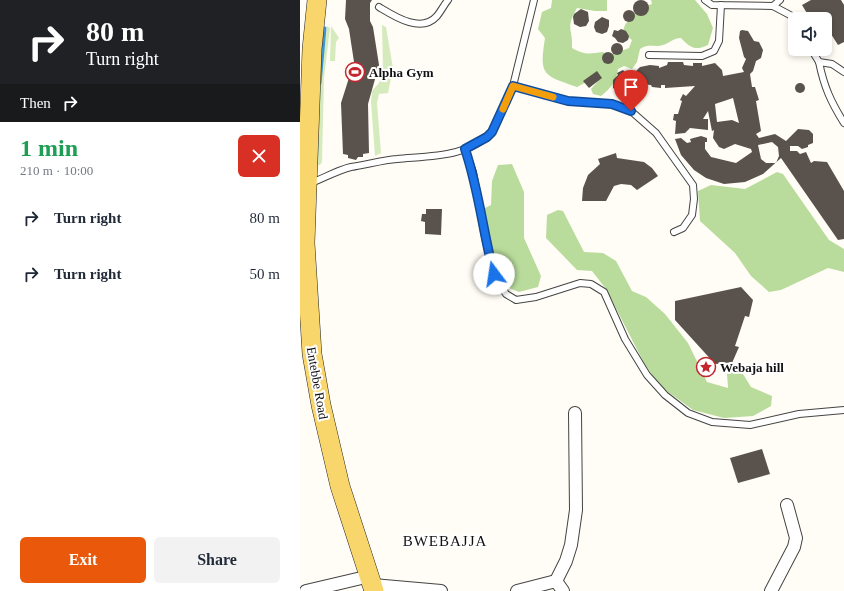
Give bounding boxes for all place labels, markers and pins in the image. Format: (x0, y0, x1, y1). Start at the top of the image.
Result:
sports icon: Alpha Gym (344, 61, 366, 83)
place label: Alpha Gym (369, 65, 434, 80)
pin (614, 70, 648, 111)
place icon: Webaja hill (695, 356, 717, 378)
place label: Webaja hill (720, 360, 784, 375)

